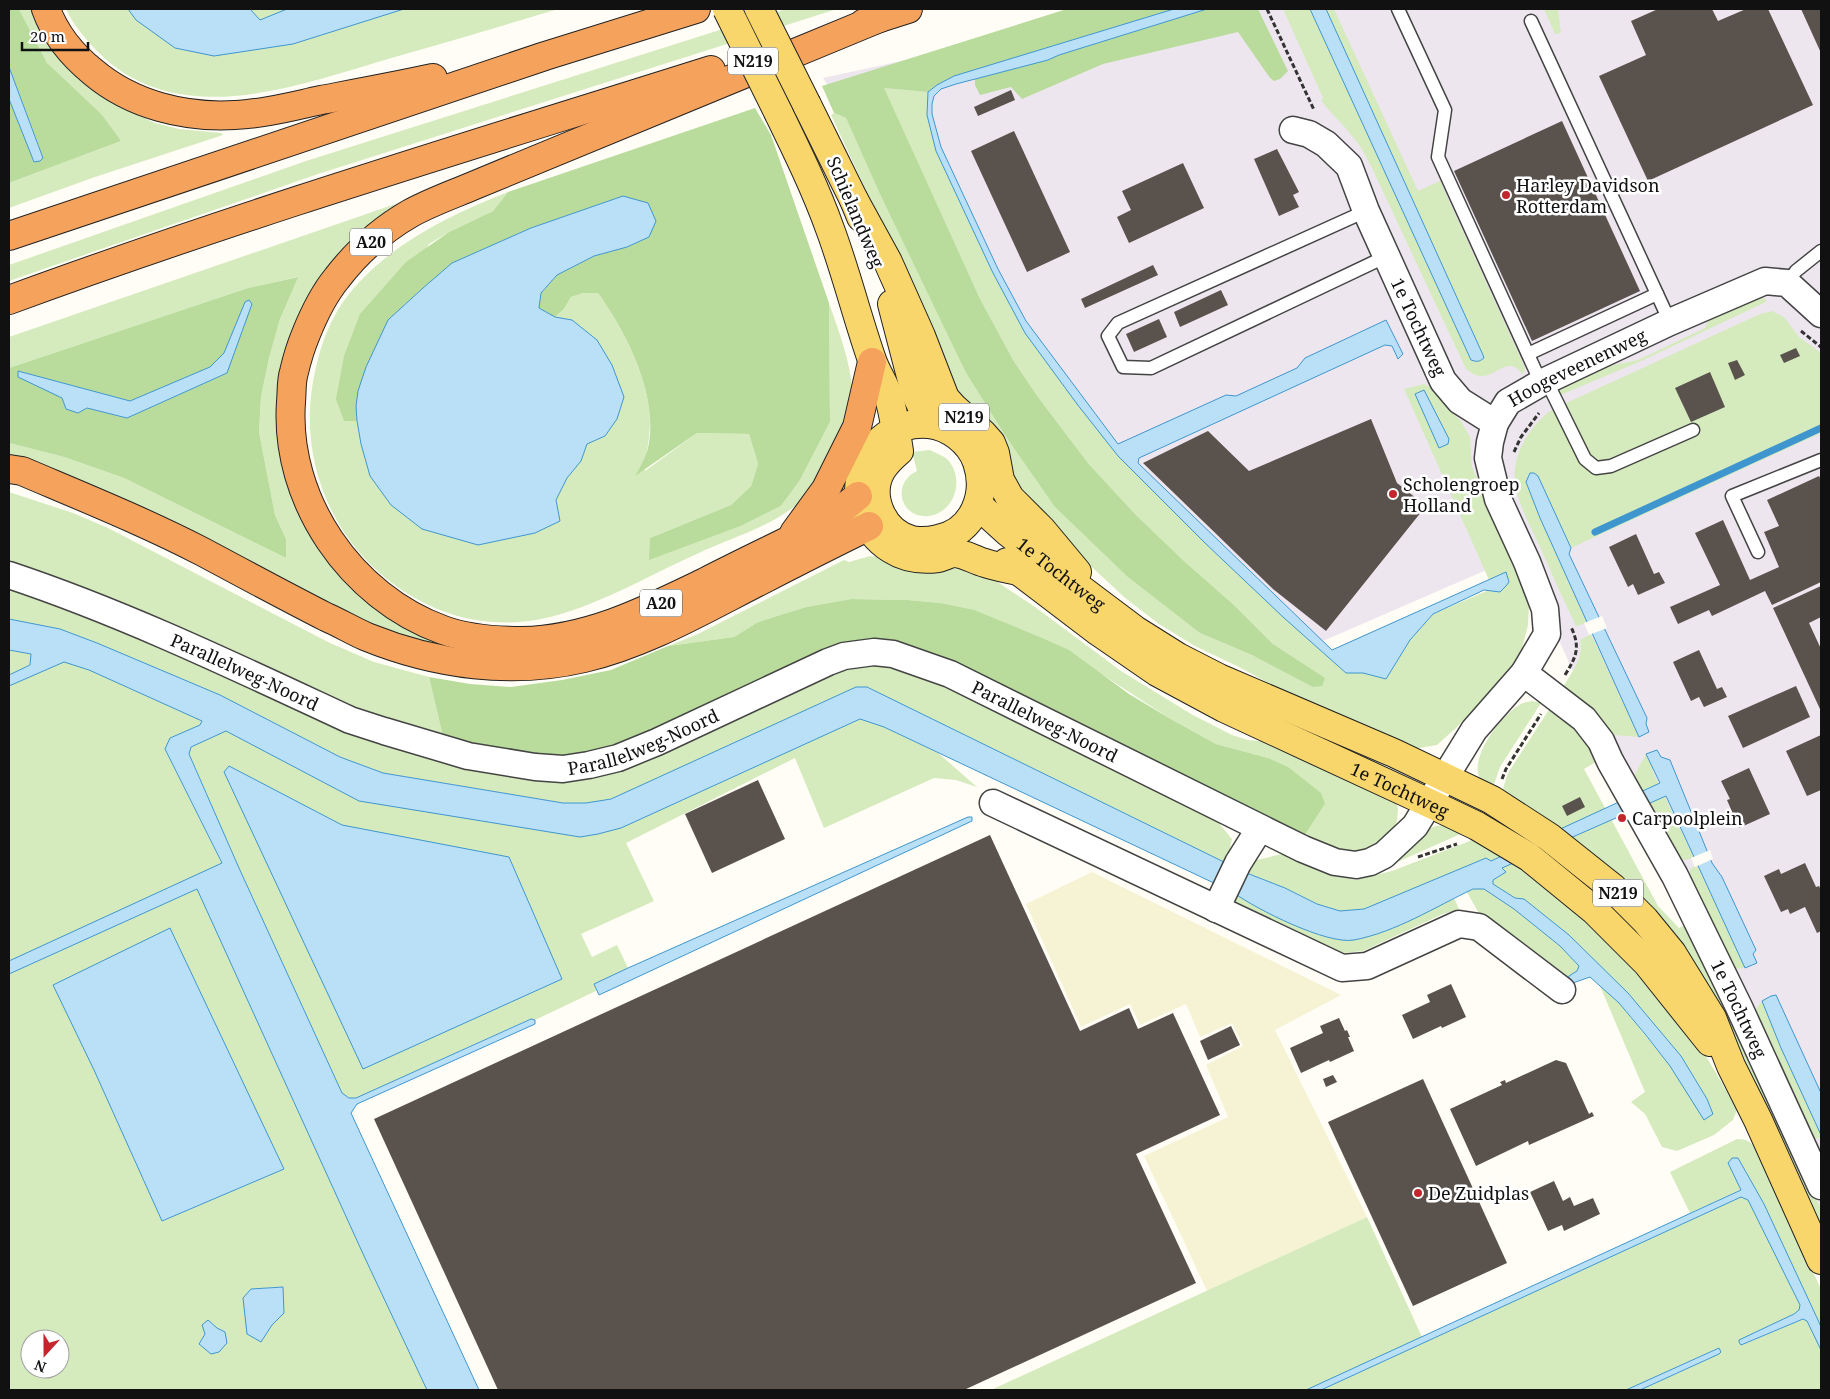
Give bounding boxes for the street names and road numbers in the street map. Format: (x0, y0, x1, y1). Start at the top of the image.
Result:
road number: N219 (728, 48, 778, 74)
street label: Schielandweg (822, 153, 890, 272)
road number: A20 (350, 228, 392, 256)
street label: 1e Tochtweg (1386, 274, 1452, 381)
street label: Hoogeveenenweg (1503, 323, 1651, 412)
road number: N219 (939, 404, 989, 431)
street label: 1e Tochtweg (1012, 532, 1111, 616)
road number: A20 (640, 590, 682, 616)
street label: Parallelweg-Noord (167, 627, 323, 716)
street label: Parallelweg-Noord (968, 675, 1122, 767)
street label: Parallelweg-Noord (566, 703, 723, 780)
street label: 1e Tochtweg (1347, 756, 1454, 823)
road number: N219 (1593, 880, 1643, 906)
street label: 1e Tochtweg (1706, 956, 1773, 1062)

